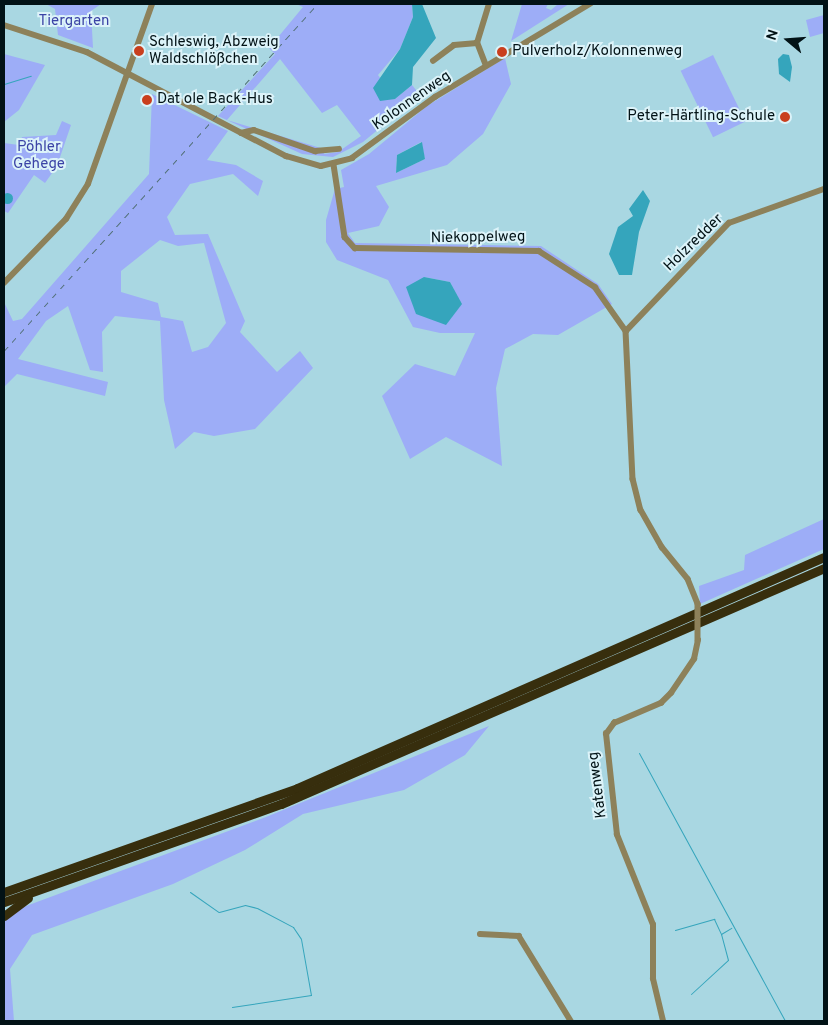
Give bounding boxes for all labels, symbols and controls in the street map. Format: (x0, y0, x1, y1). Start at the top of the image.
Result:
park label: Tiergarten (38, 13, 110, 31)
north arrow (763, 15, 813, 65)
text: N (764, 28, 783, 43)
place label: Schleswig, Abzweig Waldschlößchen (149, 33, 279, 68)
place label: Pulverholz/Kolonnenweg (512, 43, 682, 61)
marker: Schleswig, Abzweig Waldschlößchen (133, 45, 145, 57)
marker: Pulverholz/Kolonnenweg (496, 46, 508, 58)
street label: Kolonnenweg (369, 67, 455, 135)
place label: Dat ole Back-Hus (157, 91, 273, 109)
marker: Dat ole Back-Hus (141, 94, 153, 106)
place label: Peter-Härtling-Schule (627, 108, 775, 126)
marker: Peter-Härtling-Schule (779, 111, 791, 123)
park label: Pöhler Gehege (13, 138, 65, 173)
street label: Holzredder (661, 210, 727, 276)
street label: Niekoppelweg (430, 228, 526, 248)
street label: Katenweg (585, 751, 611, 819)

